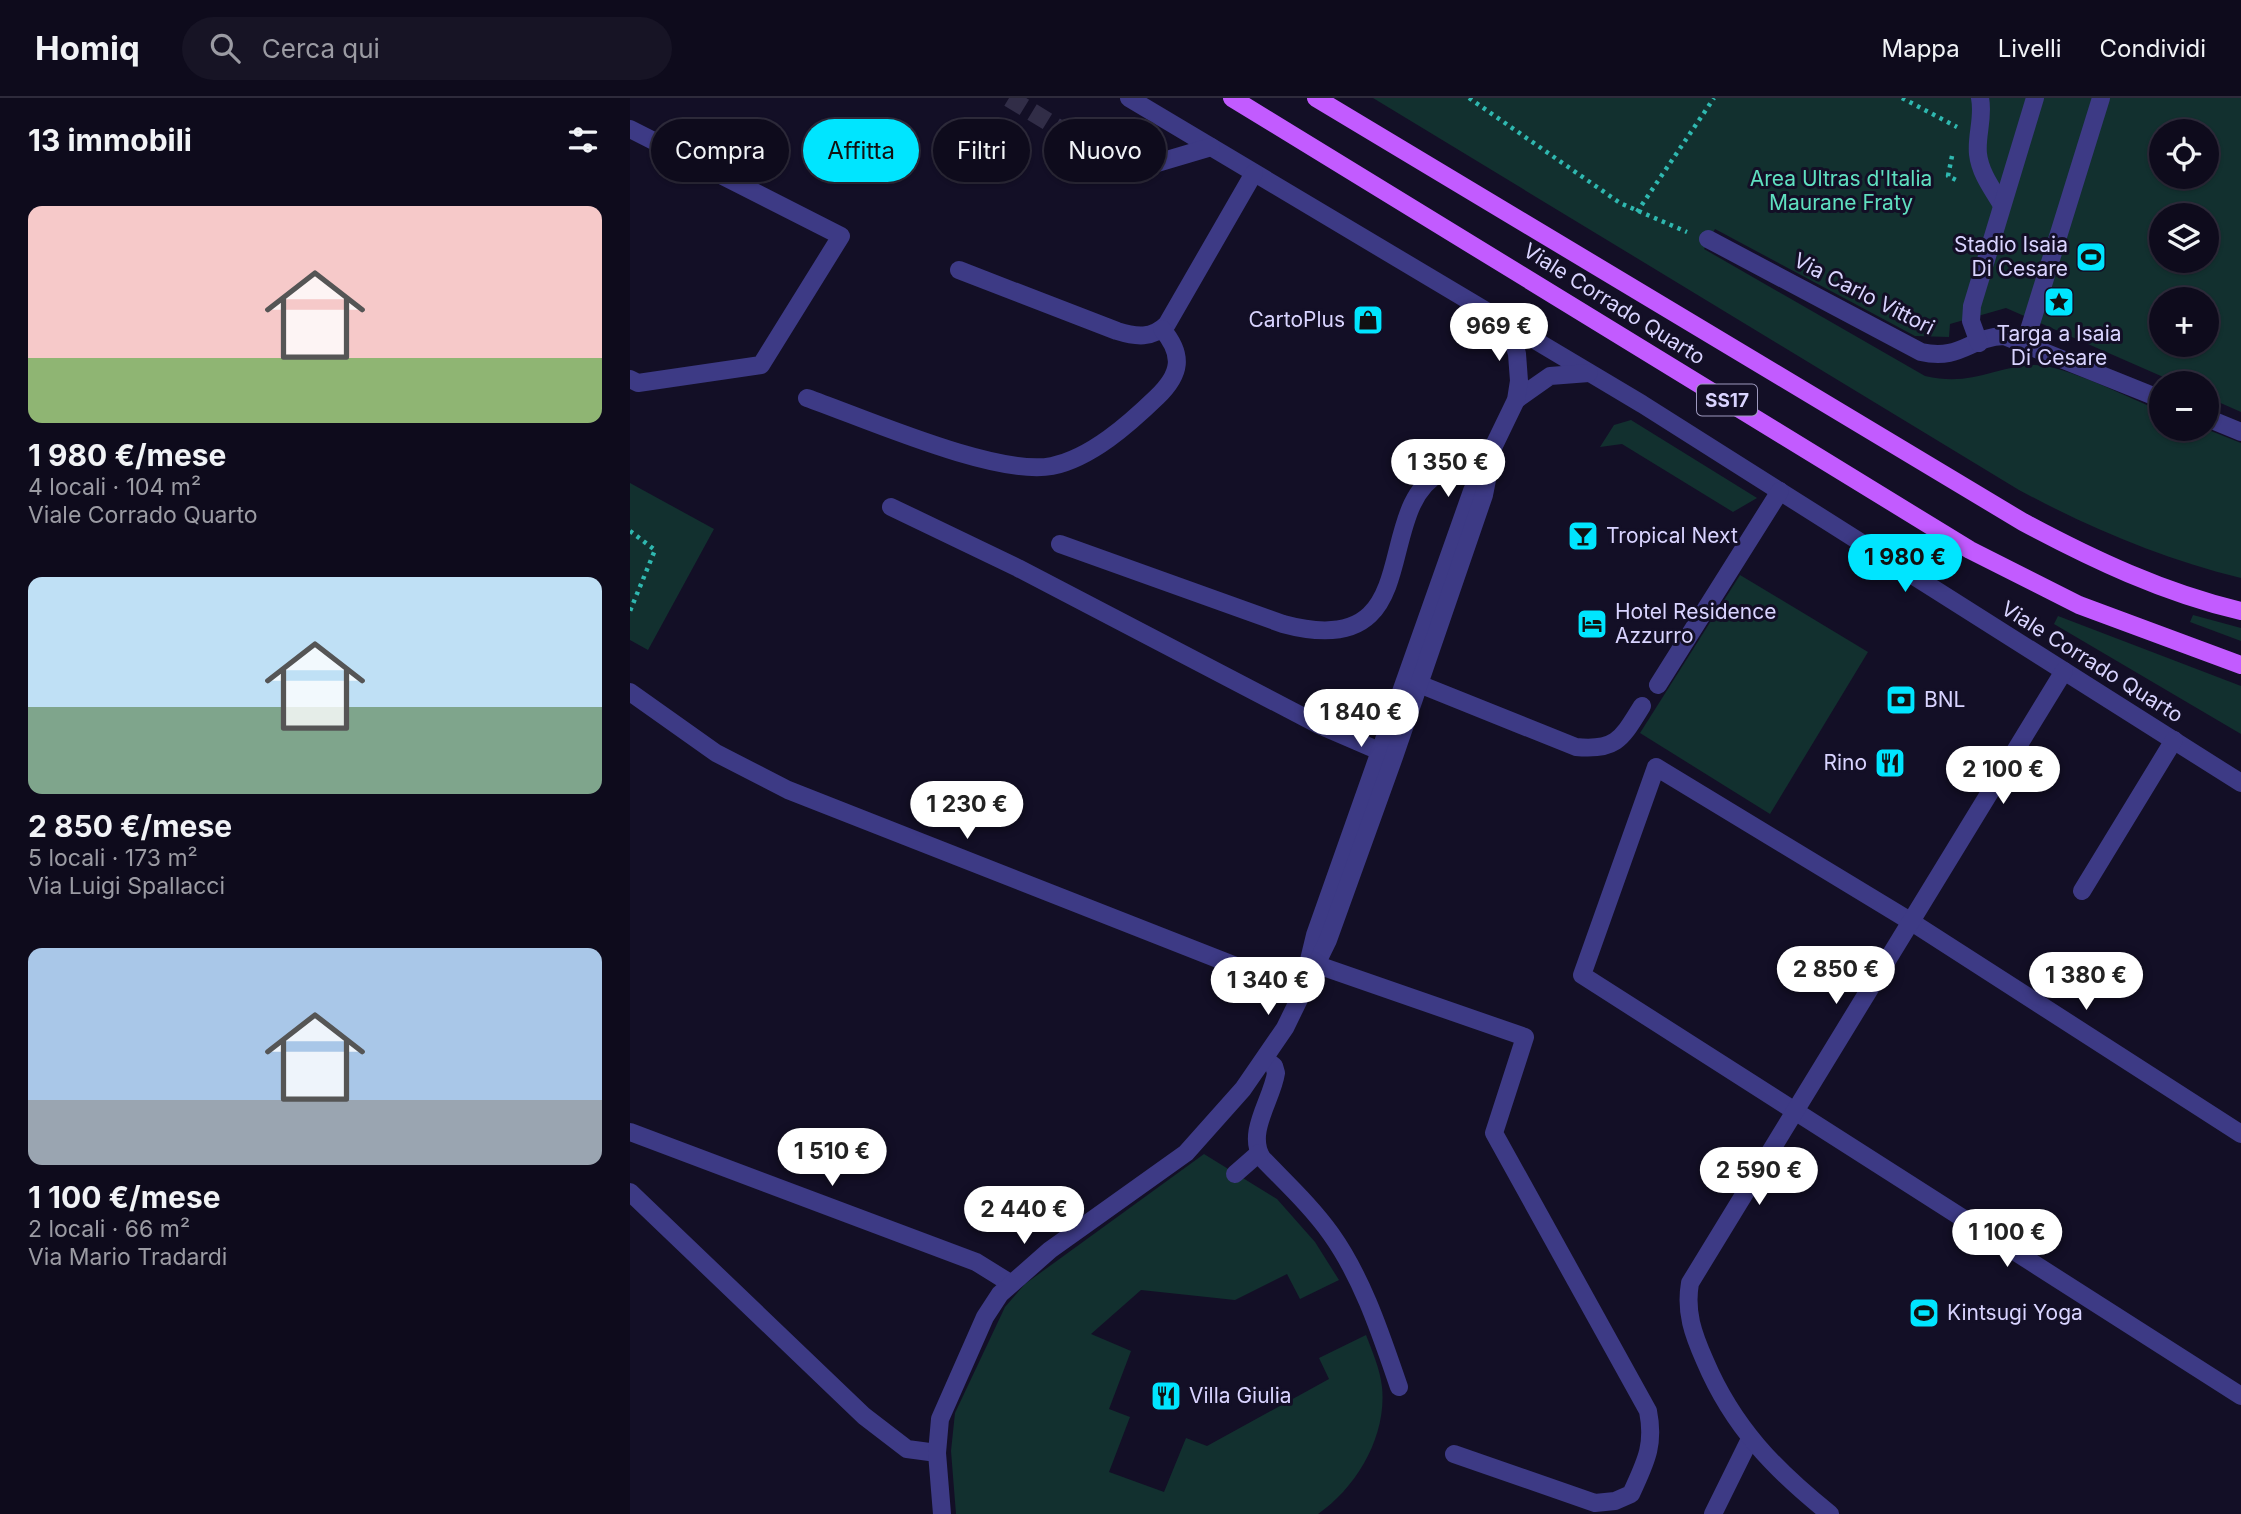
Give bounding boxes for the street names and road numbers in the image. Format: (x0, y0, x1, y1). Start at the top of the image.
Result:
street label: Viale Corrado Quarto (1519, 237, 1710, 370)
street label: Via Carlo Vittori (1790, 247, 1939, 340)
road number: SS17 (1697, 384, 1757, 416)
street label: Viale Corrado Quarto (1997, 595, 2188, 728)

